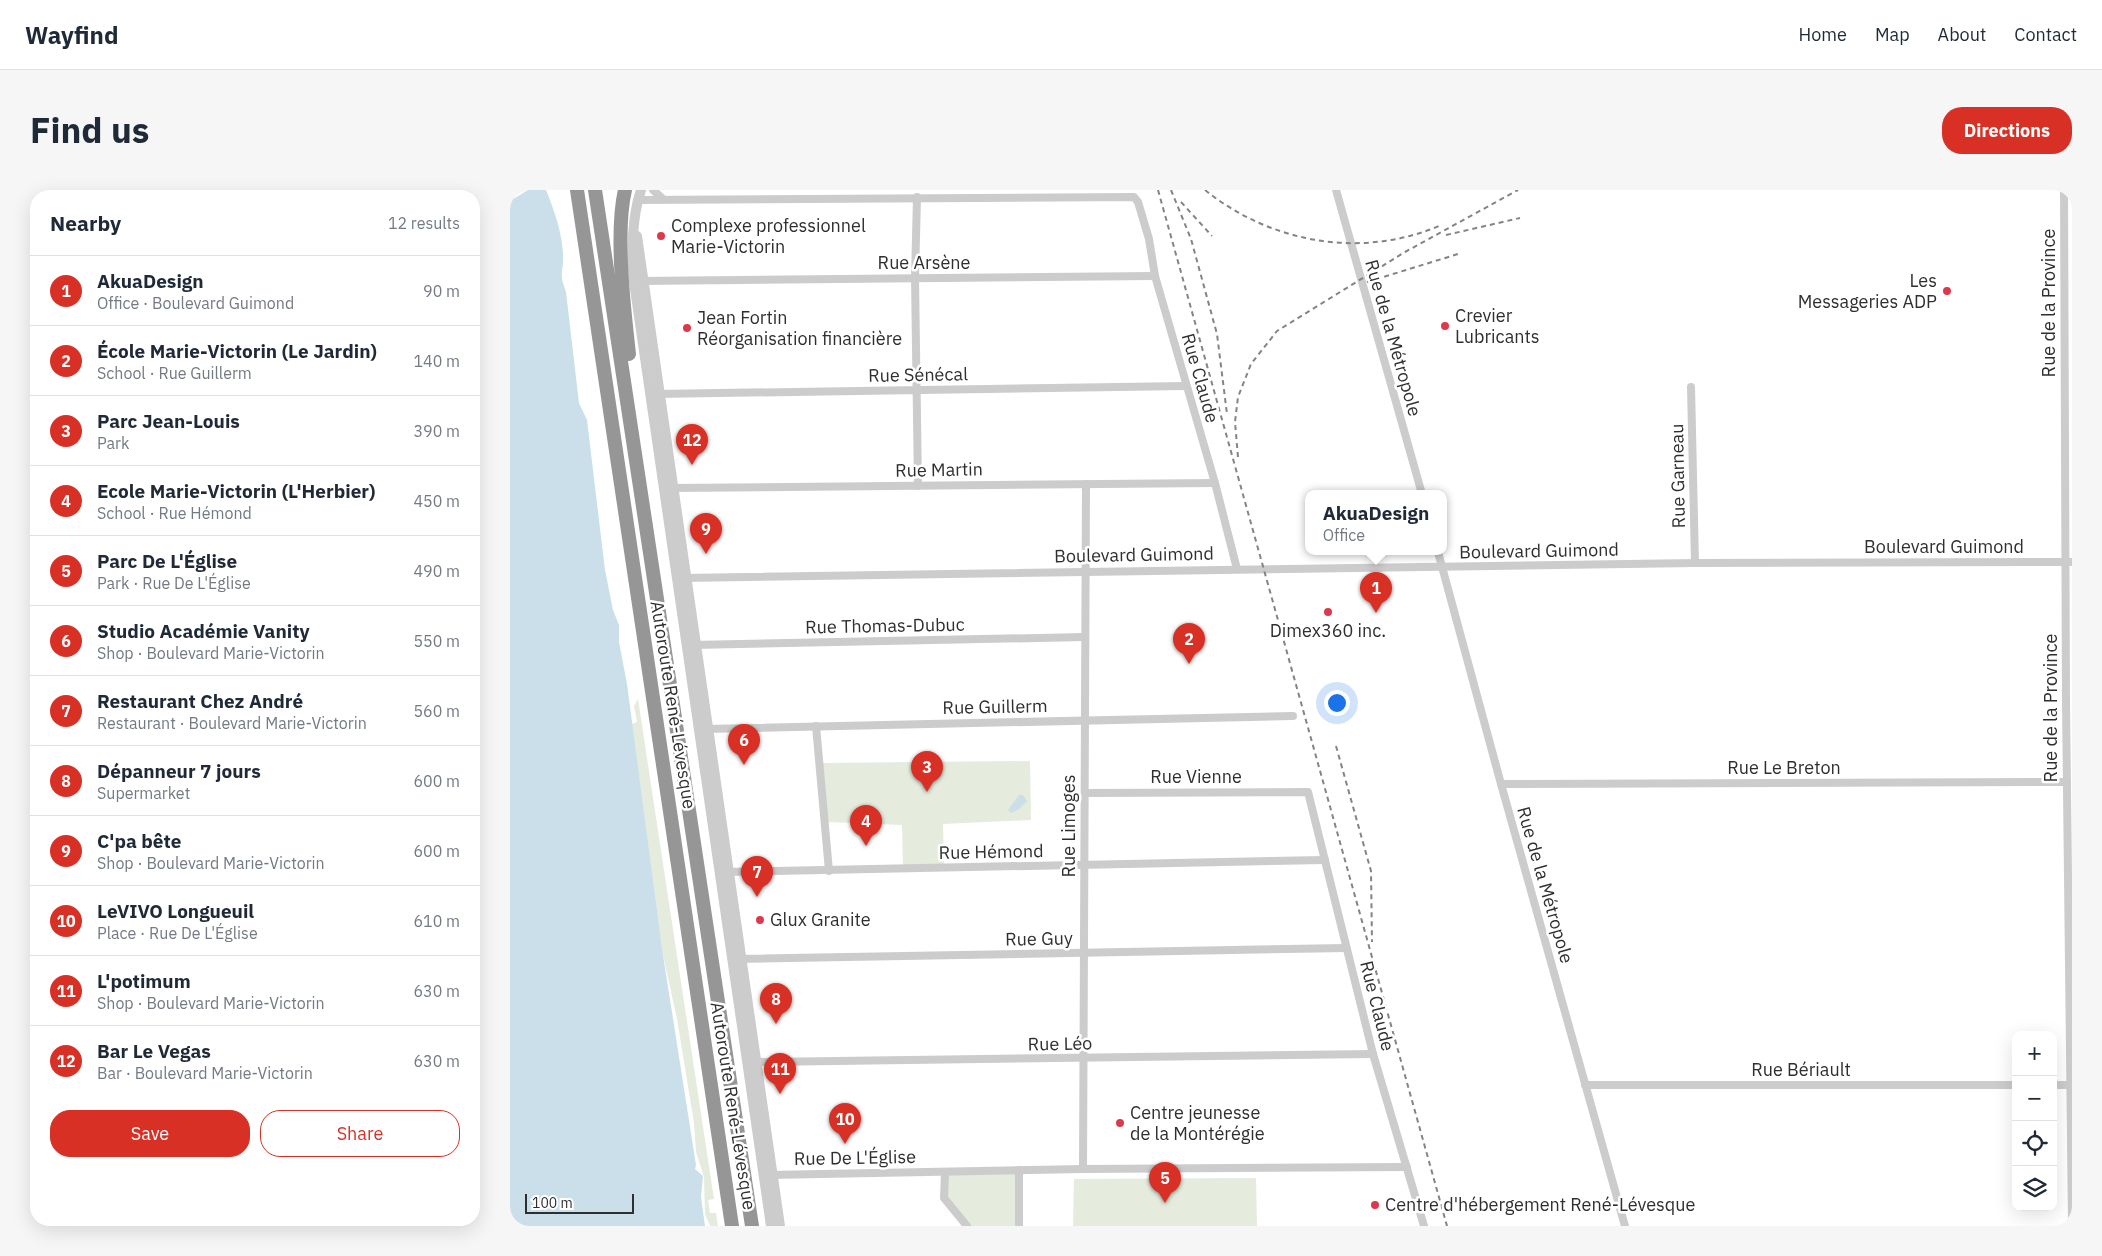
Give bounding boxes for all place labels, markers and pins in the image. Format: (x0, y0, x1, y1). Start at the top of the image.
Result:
place label: Complexe professionnel Marie-Victorin (671, 214, 866, 258)
marker: Complexe professionnel Marie-Victorin (655, 230, 667, 242)
place label: Les Messageries ADP (1798, 269, 1937, 313)
marker: Les Messageries ADP (1941, 285, 1953, 297)
place label: Crevier Lubricants (1455, 304, 1540, 348)
place label: Jean Fortin Réorganisation financière (697, 306, 902, 350)
marker: Crevier Lubricants (1439, 320, 1451, 332)
marker: Jean Fortin Réorganisation financière (681, 322, 693, 334)
pin: 12 (676, 424, 708, 465)
pin: 9 (690, 513, 722, 554)
pin: 1 (1360, 572, 1392, 613)
marker: Dimex360 inc. (1322, 606, 1334, 618)
place label: Dimex360 inc. (1270, 619, 1386, 642)
pin: 2 (1173, 623, 1205, 664)
pin: 6 (728, 724, 760, 765)
pin: 3 (911, 751, 943, 792)
pin: 4 (850, 805, 882, 846)
pin: 7 (741, 856, 773, 897)
place label: Glux Granite (770, 908, 871, 931)
marker: Glux Granite (754, 914, 766, 926)
pin: 8 (760, 983, 792, 1024)
pin: 11 (764, 1053, 796, 1094)
place label: Centre jeunesse de la Montérégie (1130, 1101, 1265, 1145)
pin: 10 (829, 1103, 861, 1144)
marker: Centre jeunesse de la Montérégie (1114, 1117, 1126, 1129)
pin: 5 (1149, 1162, 1181, 1203)
place label: Centre d'hébergement René-Lévesque (1385, 1193, 1696, 1216)
marker: Centre d'hébergement René-Lévesque (1369, 1199, 1381, 1211)

